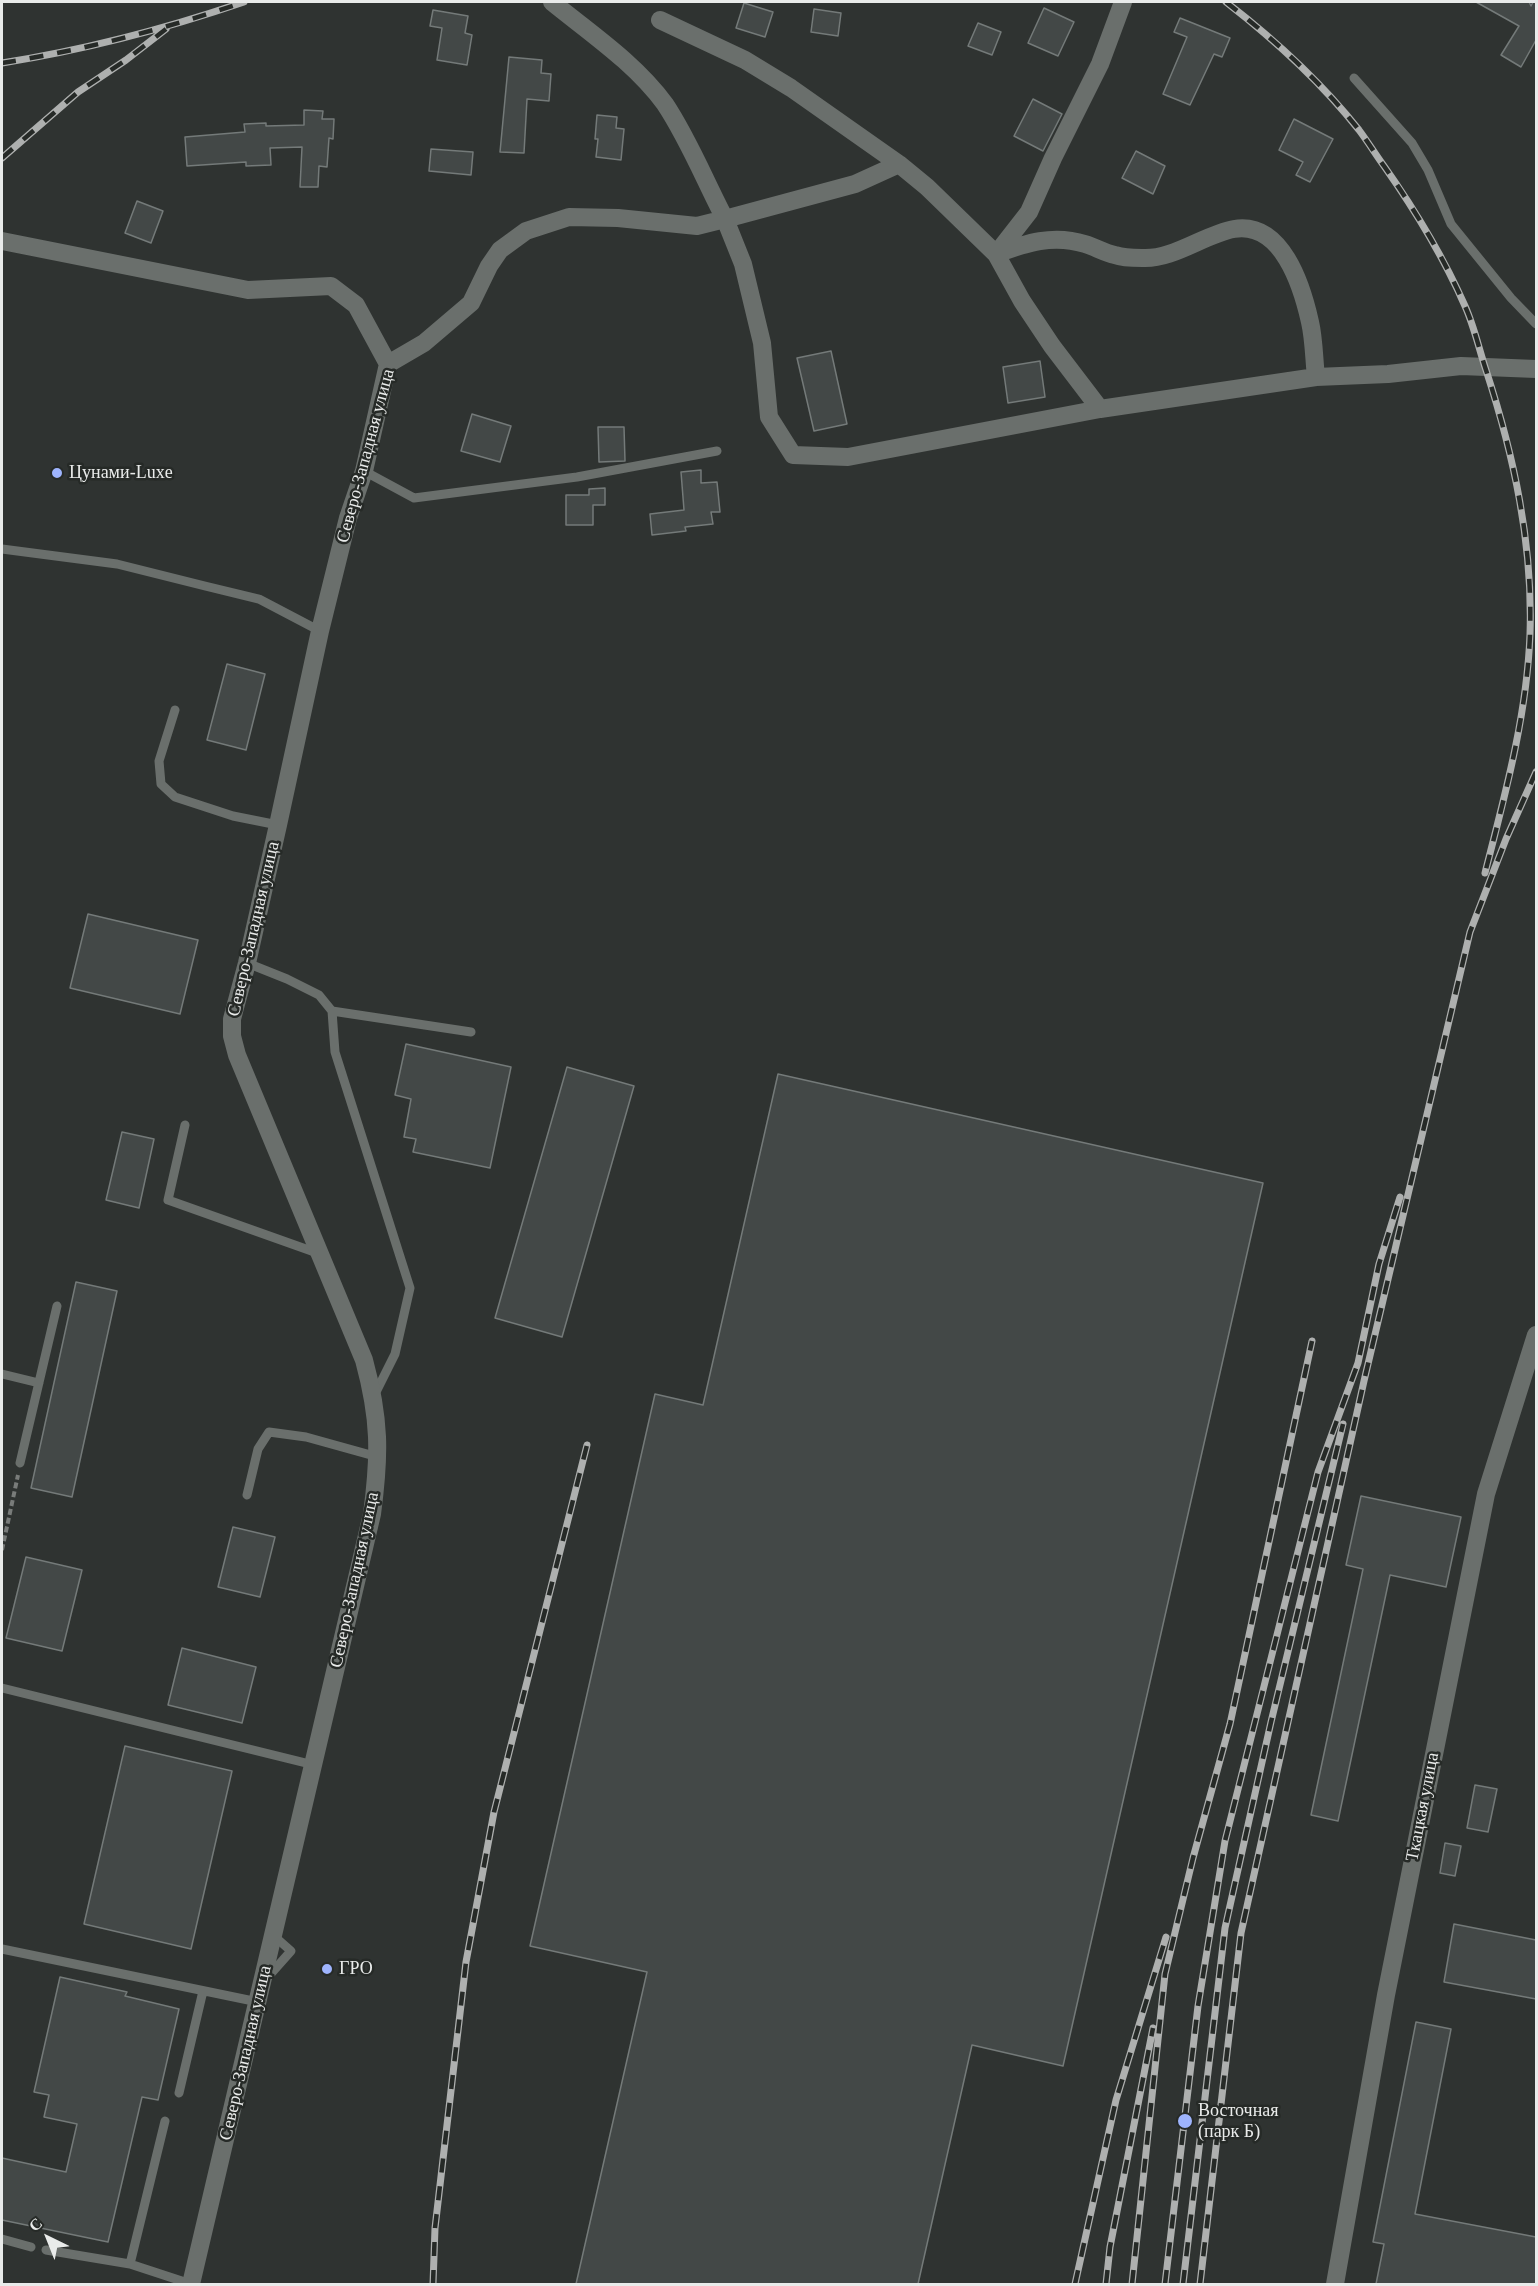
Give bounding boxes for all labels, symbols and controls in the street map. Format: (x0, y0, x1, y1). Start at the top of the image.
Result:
street label: Северо-Западная улица (332, 367, 400, 545)
place label: Цунами-Luxe (69, 462, 173, 484)
marker: Цунами-Luxe (50, 466, 64, 480)
street label: Северо-Западная улица (223, 839, 285, 1019)
street label: Северо-Западная улица (326, 1490, 384, 1670)
street label: Ткацкая улица (1402, 1751, 1444, 1863)
place label: ГРО (339, 1958, 373, 1980)
marker: ГРО (320, 1962, 334, 1976)
street label: Северо-Западная улица (215, 1963, 277, 2143)
place label: Восточная (парк Б) (1198, 2100, 1279, 2142)
marker: Восточная (парк Б) (1176, 2112, 1194, 2130)
north arrow (18, 2208, 78, 2268)
text: С (25, 2214, 45, 2235)

